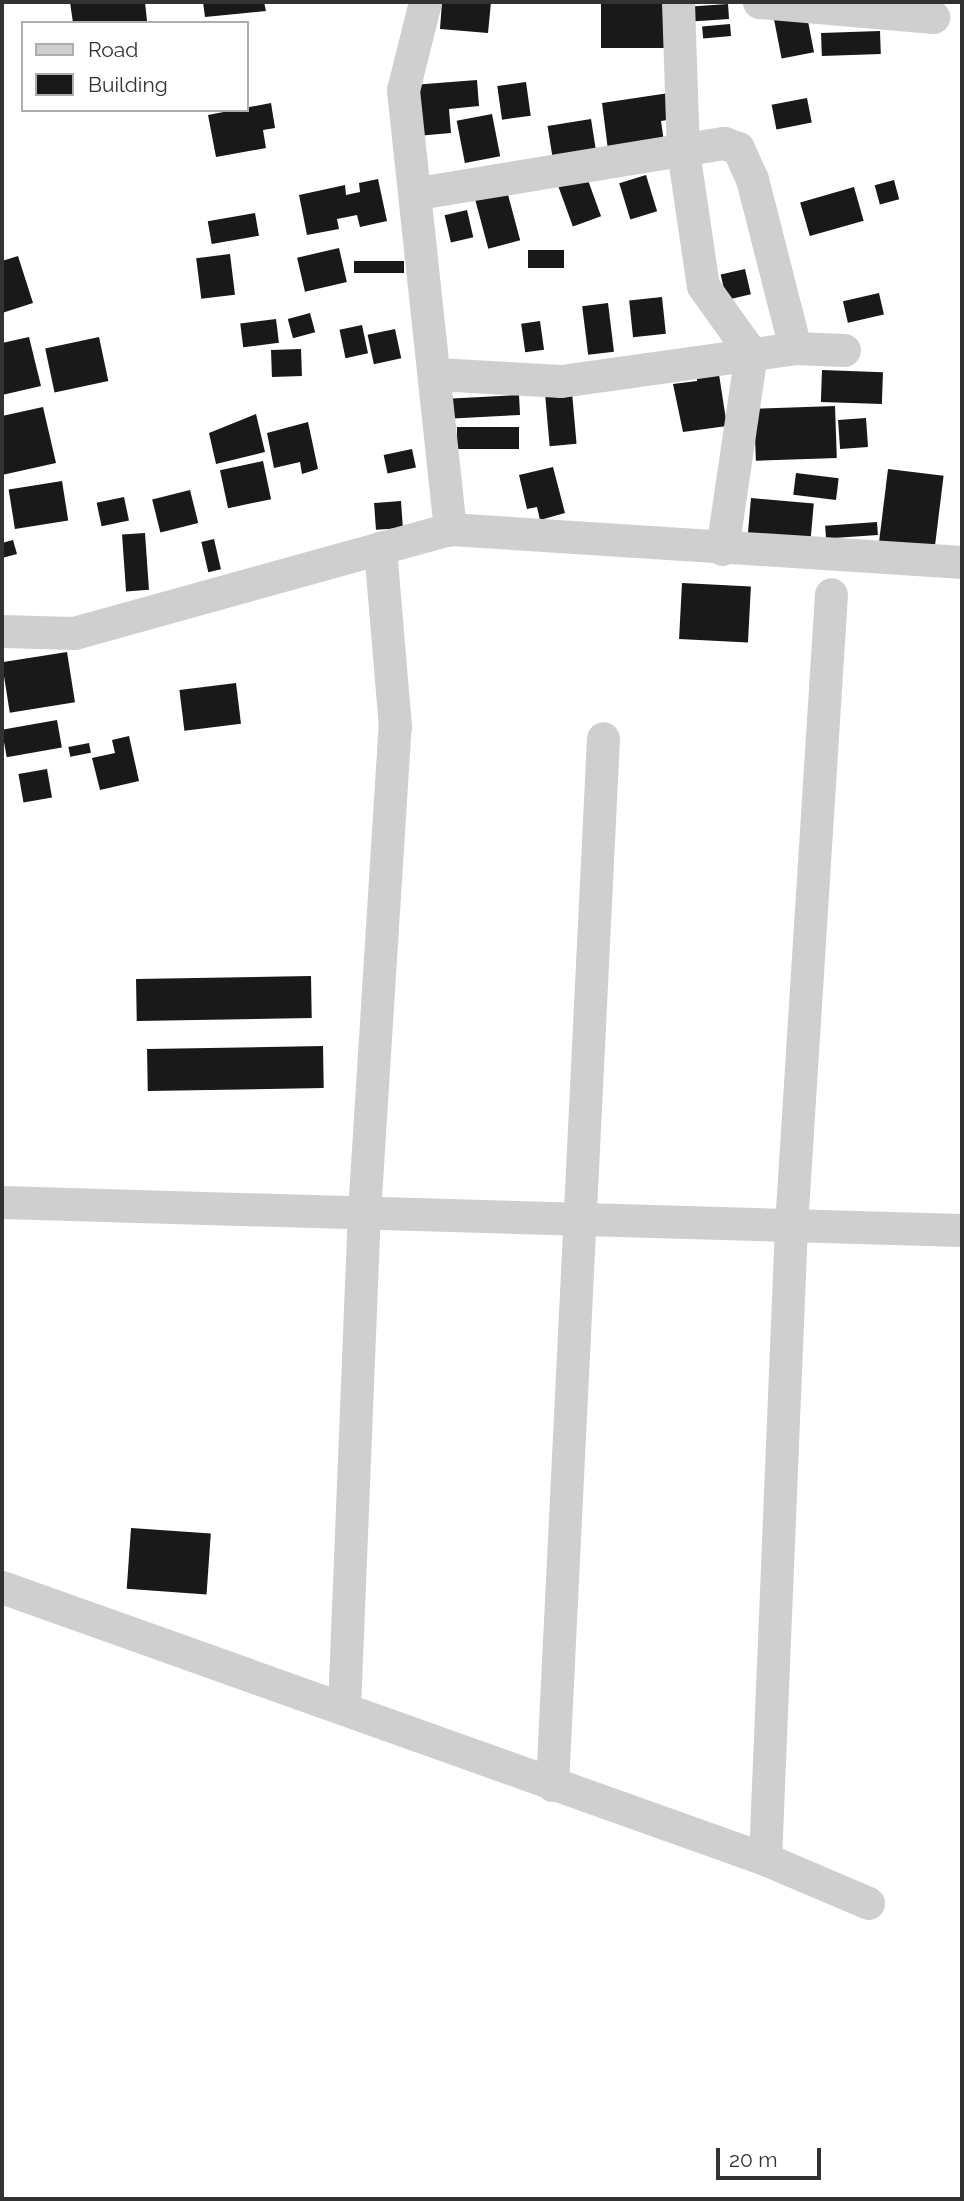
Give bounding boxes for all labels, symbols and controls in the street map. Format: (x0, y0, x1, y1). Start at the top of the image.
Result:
legend (21, 21, 248, 112)
text: Road (88, 37, 138, 62)
text: Building (88, 72, 168, 97)
scale bar (719, 2134, 824, 2178)
text: 20 m (729, 2147, 777, 2172)

